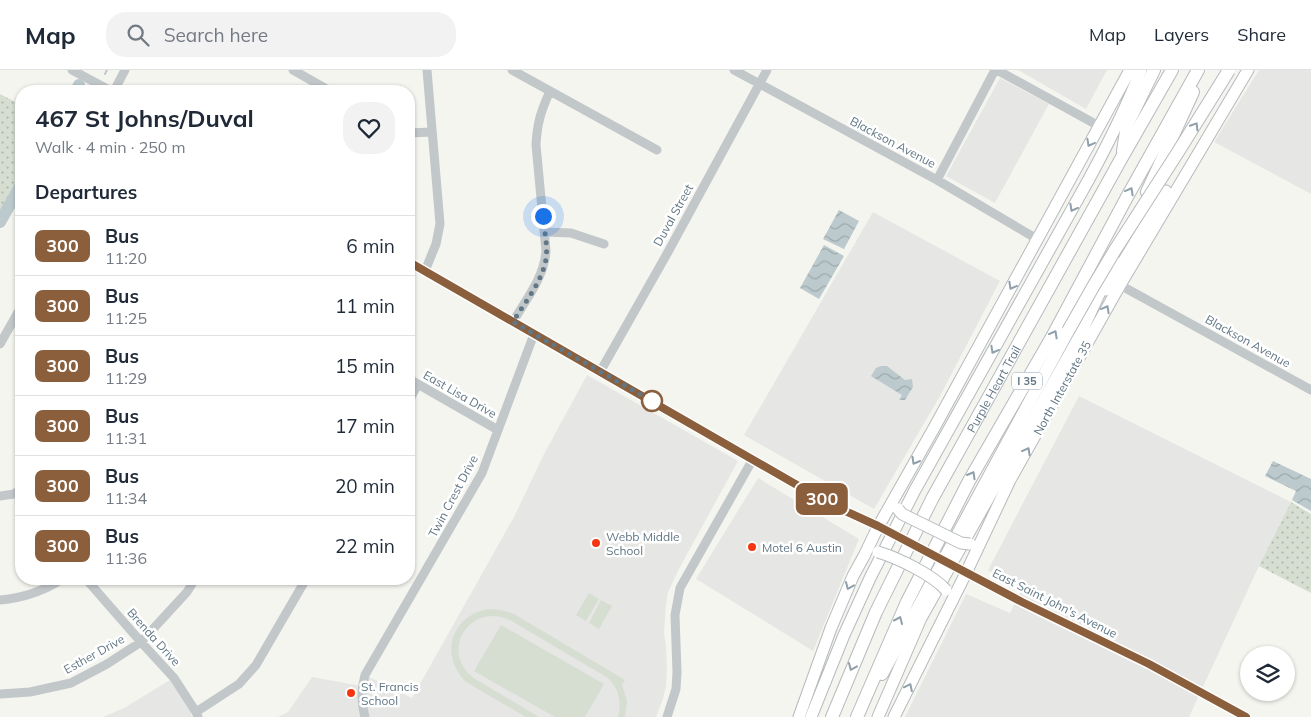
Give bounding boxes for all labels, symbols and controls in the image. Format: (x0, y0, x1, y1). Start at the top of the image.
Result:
search box (106, 12, 456, 57)
text: Map (25, 20, 76, 50)
icon: search (124, 21, 152, 49)
text: Search here (164, 23, 268, 47)
text: Map (1089, 23, 1126, 46)
text: Layers (1154, 23, 1209, 46)
text: Share (1237, 23, 1286, 46)
button: heart (343, 102, 395, 154)
text: 467 St Johns/Duval (35, 103, 254, 133)
street label: Blackson Avenue (848, 113, 938, 171)
one-way arrow (1189, 122, 1198, 131)
text: Walk · 4 min · 250 m (35, 137, 186, 157)
one-way arrow (1086, 138, 1096, 147)
text: Departures (35, 180, 137, 204)
street label: Duval Street (650, 181, 696, 249)
one-way arrow (1124, 187, 1134, 196)
one-way arrow (1070, 203, 1080, 212)
your location (531, 204, 556, 229)
text: Bus (105, 224, 139, 248)
text: 300 (46, 234, 79, 257)
text: 6 min (346, 234, 395, 258)
text: 11:20 (105, 248, 147, 268)
one-way arrow (1008, 281, 1018, 290)
text: Bus (105, 284, 139, 308)
text: 300 (46, 294, 79, 317)
text: 11 min (335, 294, 395, 318)
one-way arrow (1100, 306, 1110, 315)
text: 11:25 (105, 308, 147, 328)
street label: Blackson Avenue (1203, 311, 1293, 371)
one-way arrow (1047, 330, 1057, 339)
street label: North Interstate 35 (1030, 338, 1094, 438)
street label: Purple Heart Trail (963, 343, 1023, 435)
text: Bus (105, 344, 139, 368)
one-way arrow (990, 344, 1000, 353)
text: 300 (46, 354, 79, 377)
text: 15 min (335, 354, 395, 378)
street label: East Lisa Drive (421, 367, 499, 421)
text: 11:29 (105, 368, 147, 388)
road number: I 35 (1012, 372, 1042, 390)
unlabelled marker (641, 390, 663, 412)
text: Bus (105, 404, 139, 428)
text: 300 (46, 414, 79, 437)
text: 17 min (335, 414, 395, 438)
text: 11:31 (105, 428, 147, 448)
one-way arrow (1020, 447, 1030, 456)
street label: Twin Crest Drive (425, 452, 481, 540)
one-way arrow (911, 456, 921, 465)
text: Bus (105, 464, 139, 488)
one-way arrow (966, 471, 976, 480)
text: 300 (46, 474, 79, 497)
text: 20 min (335, 474, 395, 498)
line badge: 300 (793, 483, 851, 515)
text: 300 (806, 487, 838, 510)
text: 11:34 (105, 488, 147, 508)
text: Bus (105, 524, 139, 548)
place label: Webb Middle School (606, 529, 680, 558)
text: 300 (46, 534, 79, 557)
text: 22 min (335, 534, 395, 558)
marker: Webb Middle School (590, 537, 602, 549)
place label: Motel 6 Austin (762, 540, 842, 555)
marker: Motel 6 Austin (746, 541, 758, 553)
text: 11:36 (105, 548, 147, 568)
street label: East Saint John's Avenue (990, 565, 1120, 641)
one-way arrow (844, 581, 855, 590)
street label: Brenda Drive (124, 605, 184, 669)
one-way arrow (893, 616, 903, 625)
street label: Esther Drive (61, 631, 127, 677)
map controls (1240, 646, 1295, 701)
button: layers (1240, 646, 1295, 701)
one-way arrow (848, 662, 858, 671)
place label: St. Francis School (361, 679, 419, 708)
one-way arrow (903, 683, 913, 692)
marker: St. Francis School (345, 687, 357, 699)

